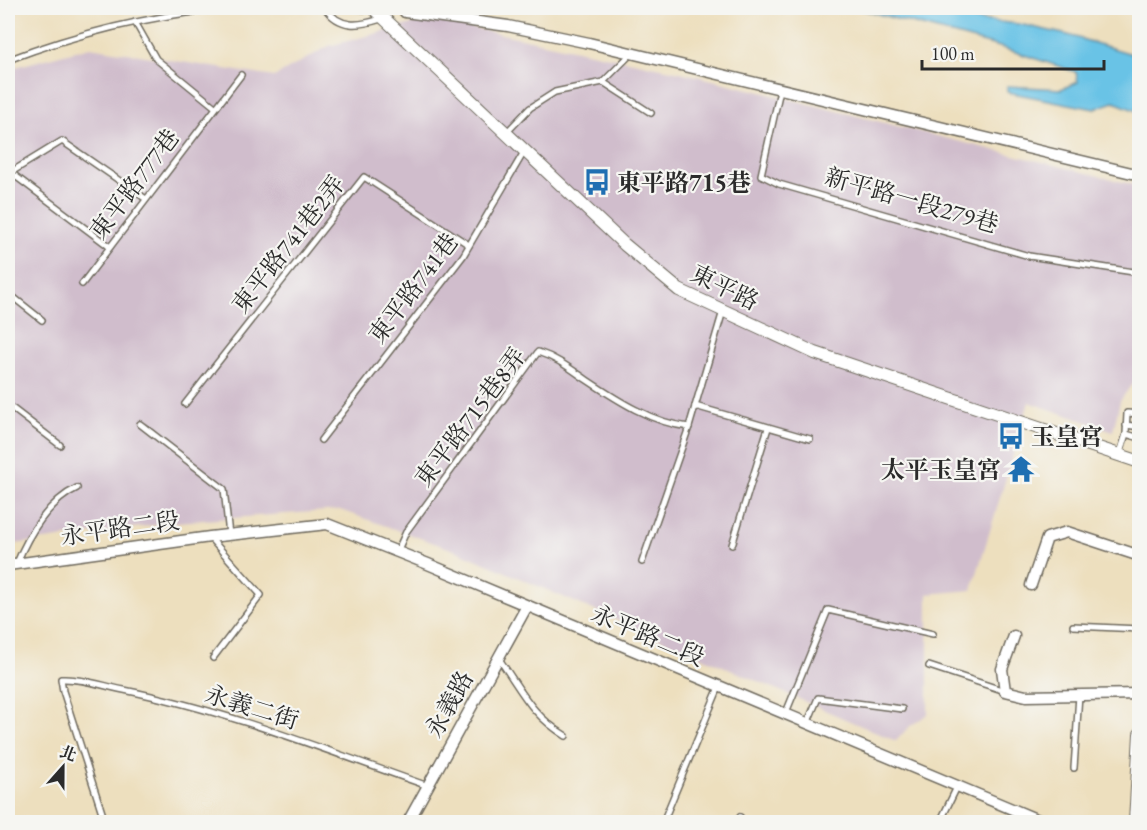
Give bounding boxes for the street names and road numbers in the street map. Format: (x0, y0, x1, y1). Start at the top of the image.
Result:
street label: 東平路777巷 (82, 123, 186, 245)
street label: 新平路一段279巷 (822, 160, 1002, 240)
street label: 東平路741巷2弄 (225, 169, 351, 319)
street label: 東平路741巷 (361, 227, 465, 349)
street label: 東平路 (686, 257, 764, 317)
street label: 東平路715巷8弄 (408, 341, 532, 493)
street label: 永平路二段 (58, 504, 182, 552)
street label: 永平路二段 (587, 597, 709, 673)
street label: 永義路 (418, 665, 480, 743)
street label: 永義二街 (202, 678, 302, 736)

